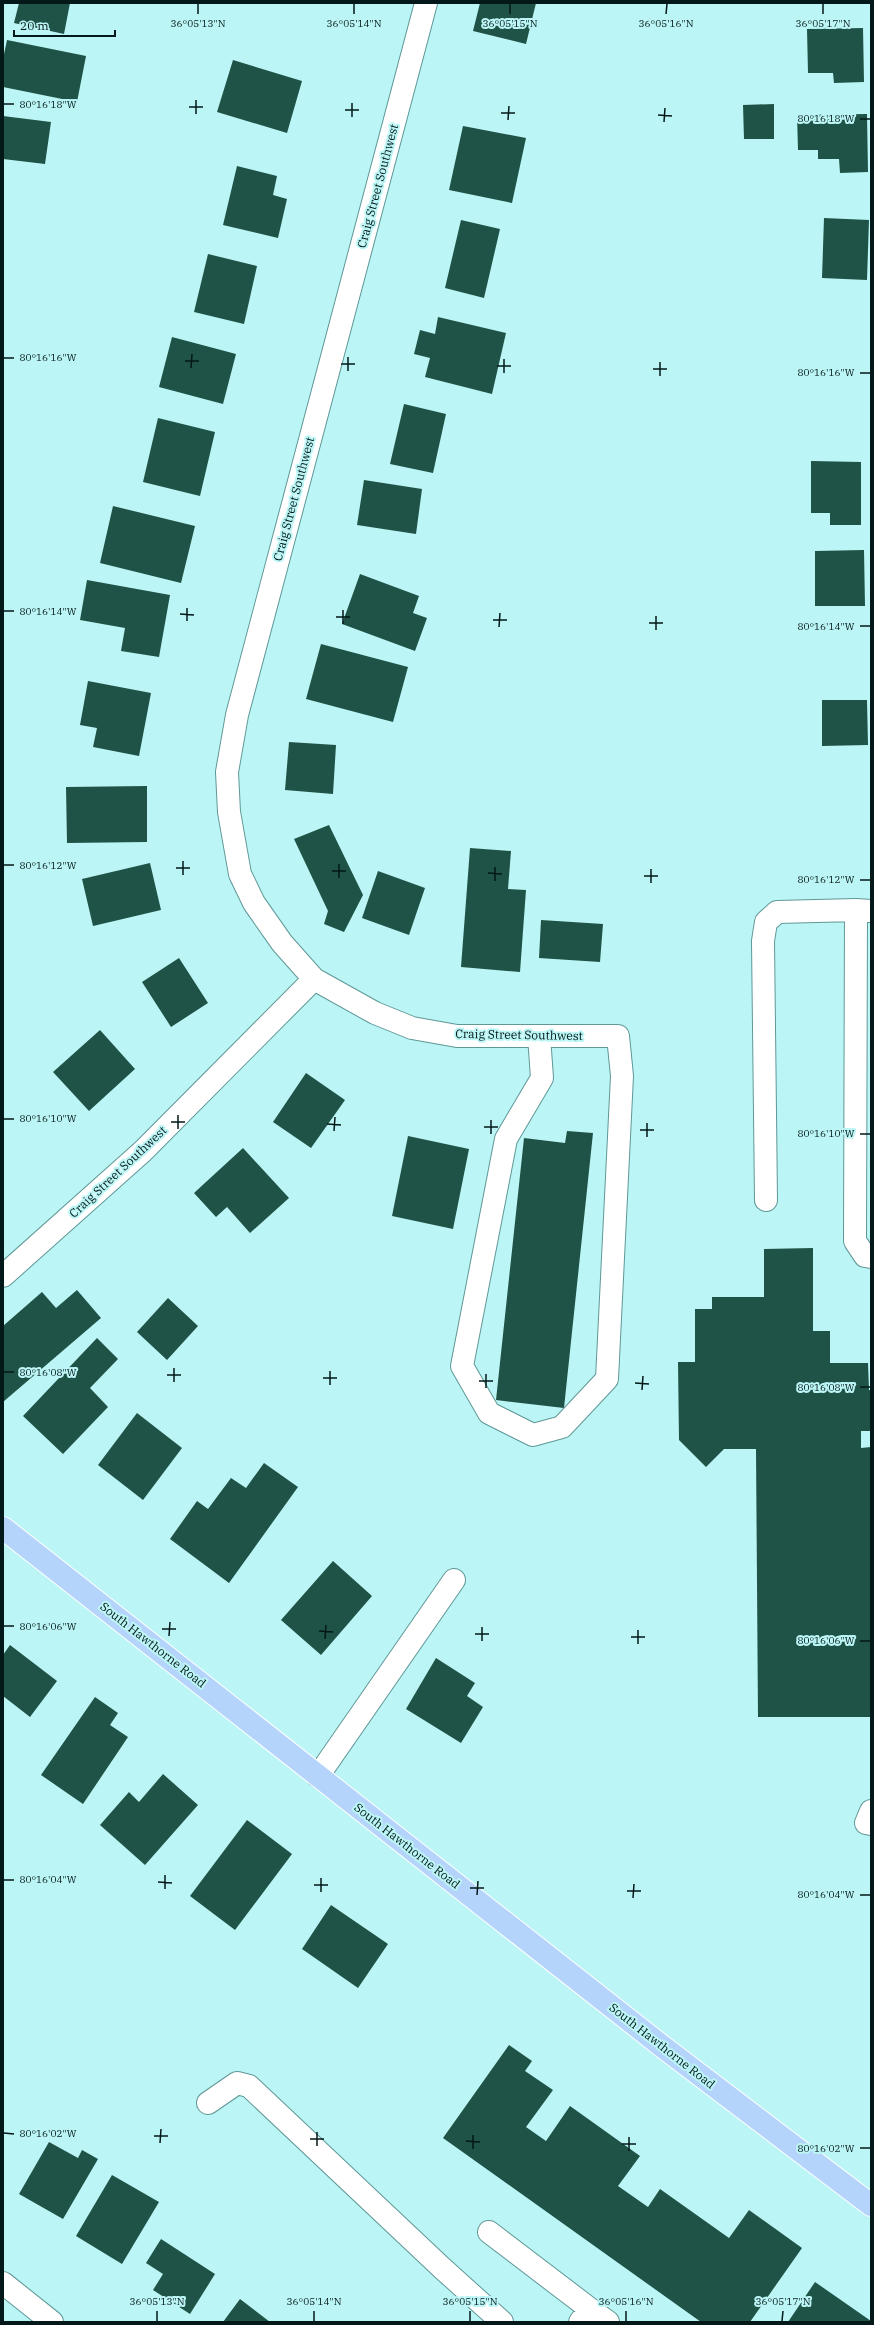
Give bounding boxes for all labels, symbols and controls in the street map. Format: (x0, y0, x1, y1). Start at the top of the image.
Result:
scale bar (14, 12, 115, 38)
text: 36°05'13"N (171, 17, 226, 30)
text: 36°05'14"N (327, 17, 382, 30)
text: 36°05'15"N (483, 17, 538, 30)
text: 36°05'16"N (639, 17, 694, 30)
text: 36°05'17"N (796, 17, 851, 30)
text: 20 m (20, 18, 49, 33)
text: 80°16'18"W (19, 98, 77, 111)
text: 80°16'18"W (797, 112, 855, 125)
street label: Craig Street Southwest (354, 122, 401, 249)
text: 80°16'16"W (19, 351, 77, 364)
text: 80°16'16"W (797, 366, 855, 379)
street label: Craig Street Southwest (270, 435, 317, 562)
text: 80°16'14"W (19, 605, 77, 618)
text: 80°16'14"W (797, 620, 855, 633)
text: 80°16'12"W (19, 859, 77, 872)
text: 80°16'12"W (797, 873, 855, 886)
street label: Craig Street Southwest (455, 1026, 583, 1043)
text: 80°16'10"W (19, 1112, 77, 1125)
street label: Craig Street Southwest (66, 1123, 169, 1221)
text: 80°16'10"W (797, 1127, 855, 1140)
text: 80°16'08"W (19, 1366, 77, 1379)
text: 80°16'08"W (797, 1381, 855, 1394)
street label: South Hawthorne Road (97, 1599, 209, 1691)
text: 80°16'06"W (19, 1620, 77, 1633)
text: 80°16'06"W (797, 1634, 855, 1647)
street label: South Hawthorne Road (351, 1800, 463, 1892)
text: 80°16'04"W (19, 1873, 77, 1886)
text: 80°16'04"W (797, 1888, 855, 1901)
street label: South Hawthorne Road (606, 2000, 718, 2092)
text: 80°16'02"W (19, 2127, 77, 2140)
text: 80°16'02"W (797, 2142, 855, 2155)
text: 36°05'13"N (130, 2295, 185, 2308)
text: 36°05'14"N (287, 2295, 342, 2308)
text: 36°05'15"N (443, 2295, 498, 2308)
text: 36°05'16"N (599, 2295, 654, 2308)
text: 36°05'17"N (756, 2295, 811, 2308)

